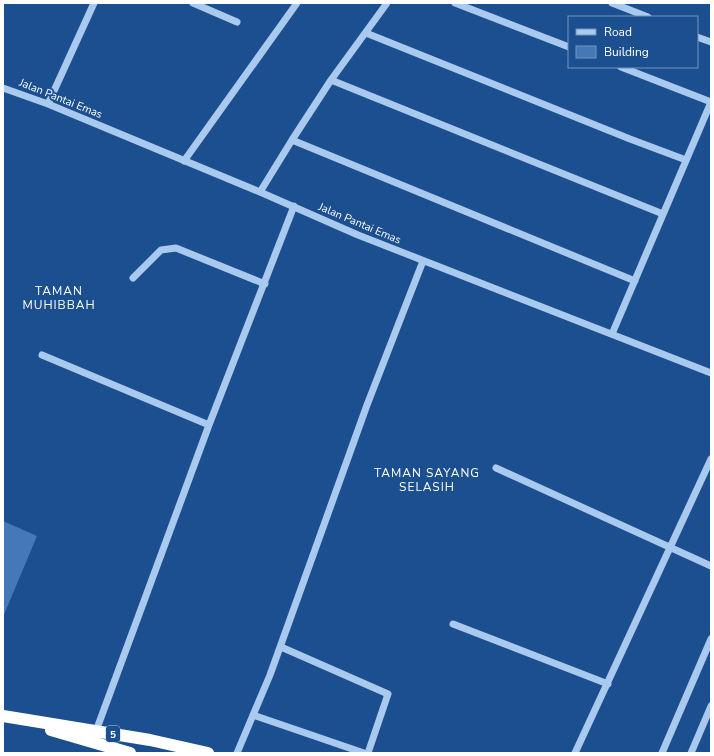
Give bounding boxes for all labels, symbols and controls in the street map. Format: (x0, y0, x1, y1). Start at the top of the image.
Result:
legend (568, 16, 698, 68)
text: Road (604, 24, 632, 40)
text: Building (604, 44, 649, 60)
street label: Jalan Pantai Emas (16, 75, 105, 122)
street label: Jalan Pantai Emas (315, 199, 403, 248)
district label: TAMAN MUHIBBAH (22, 283, 96, 313)
district label: TAMAN SAYANG SELASIH (374, 465, 480, 495)
road number: 5 (106, 726, 120, 742)

